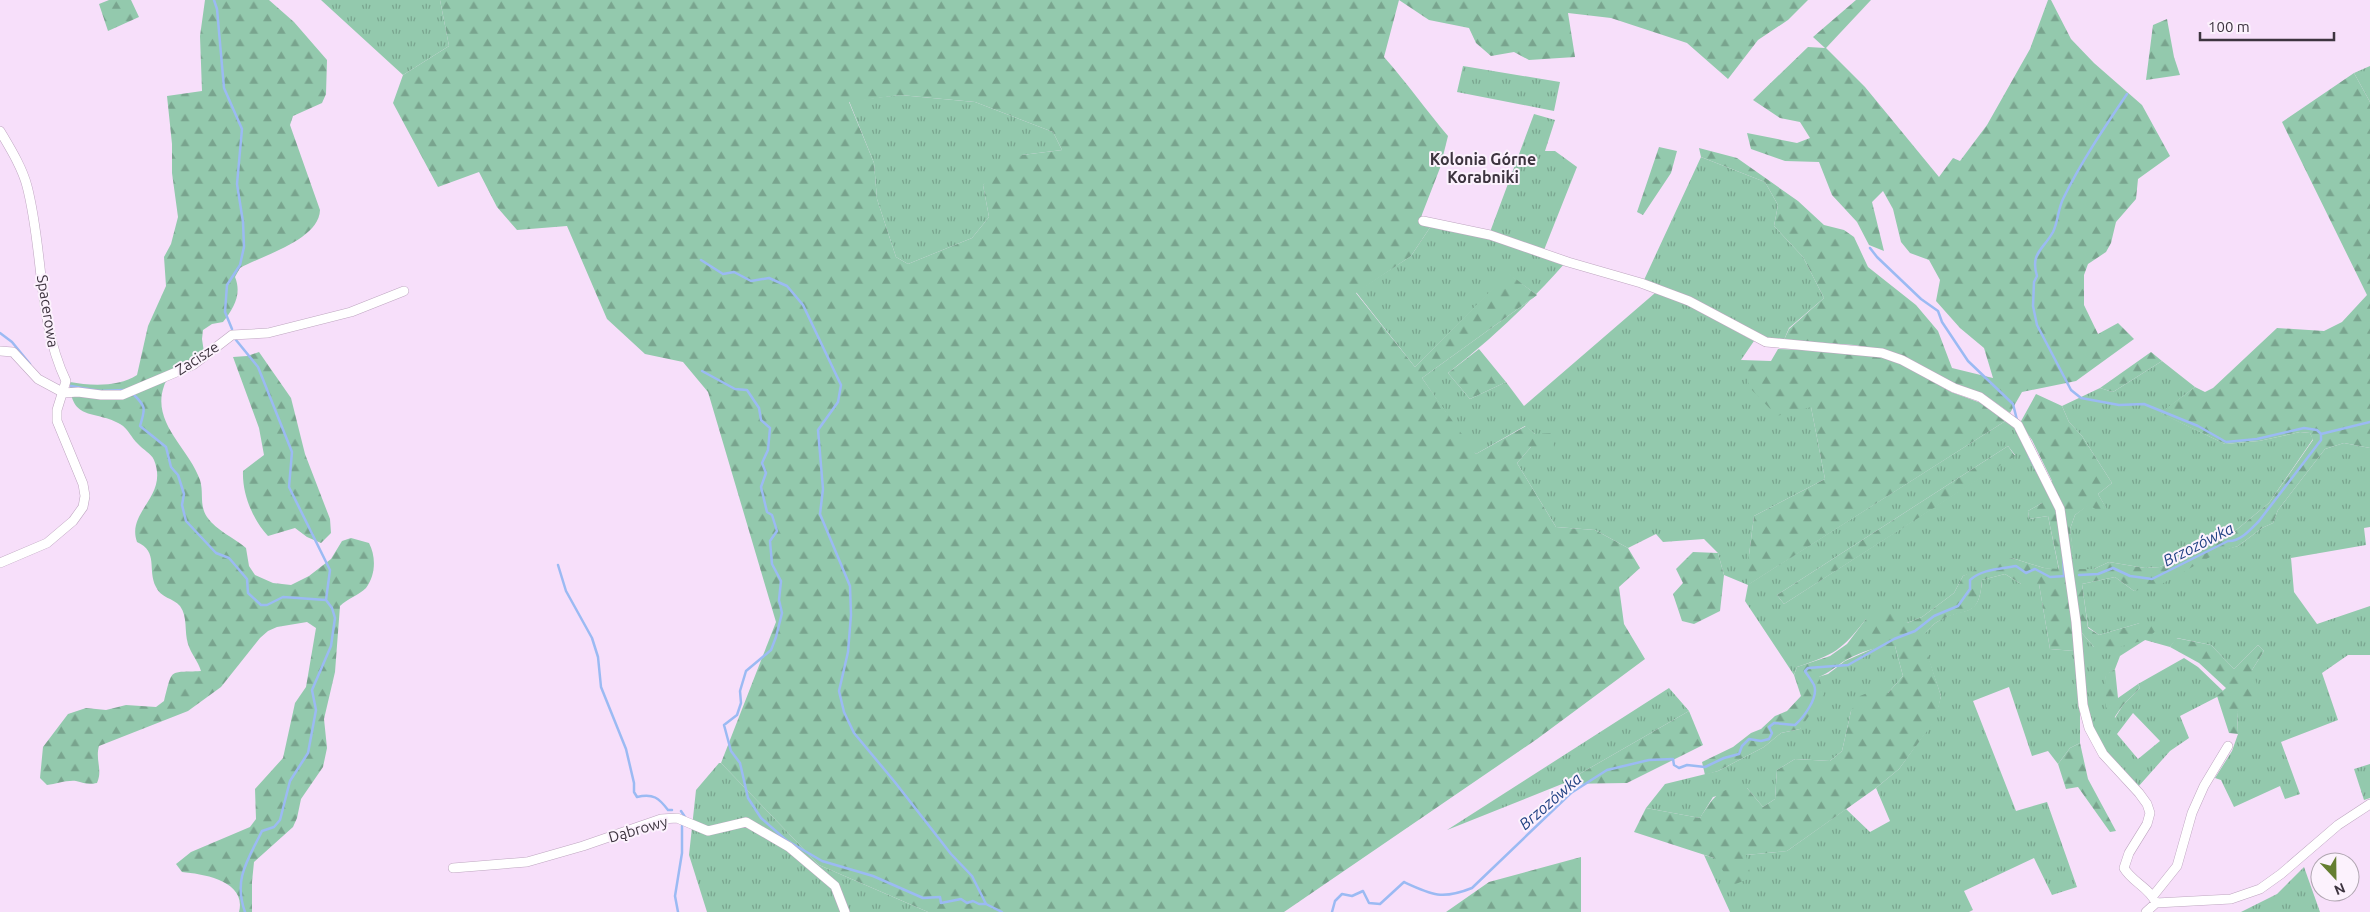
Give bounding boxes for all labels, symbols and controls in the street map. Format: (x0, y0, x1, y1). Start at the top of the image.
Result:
scale bar (2200, 10, 2334, 42)
text: 100 m (2208, 18, 2250, 35)
district label: Kolonia Górne Korabniki (1430, 150, 1536, 186)
street label: Spacerowa (34, 273, 62, 349)
street label: Zacisze (172, 338, 222, 378)
water label: Brzozówka (2160, 518, 2237, 569)
water label: Brzozówka (1515, 769, 1585, 833)
street label: Dąbrowy (607, 812, 669, 846)
north arrow (2310, 852, 2360, 902)
text: N (2332, 880, 2348, 898)

